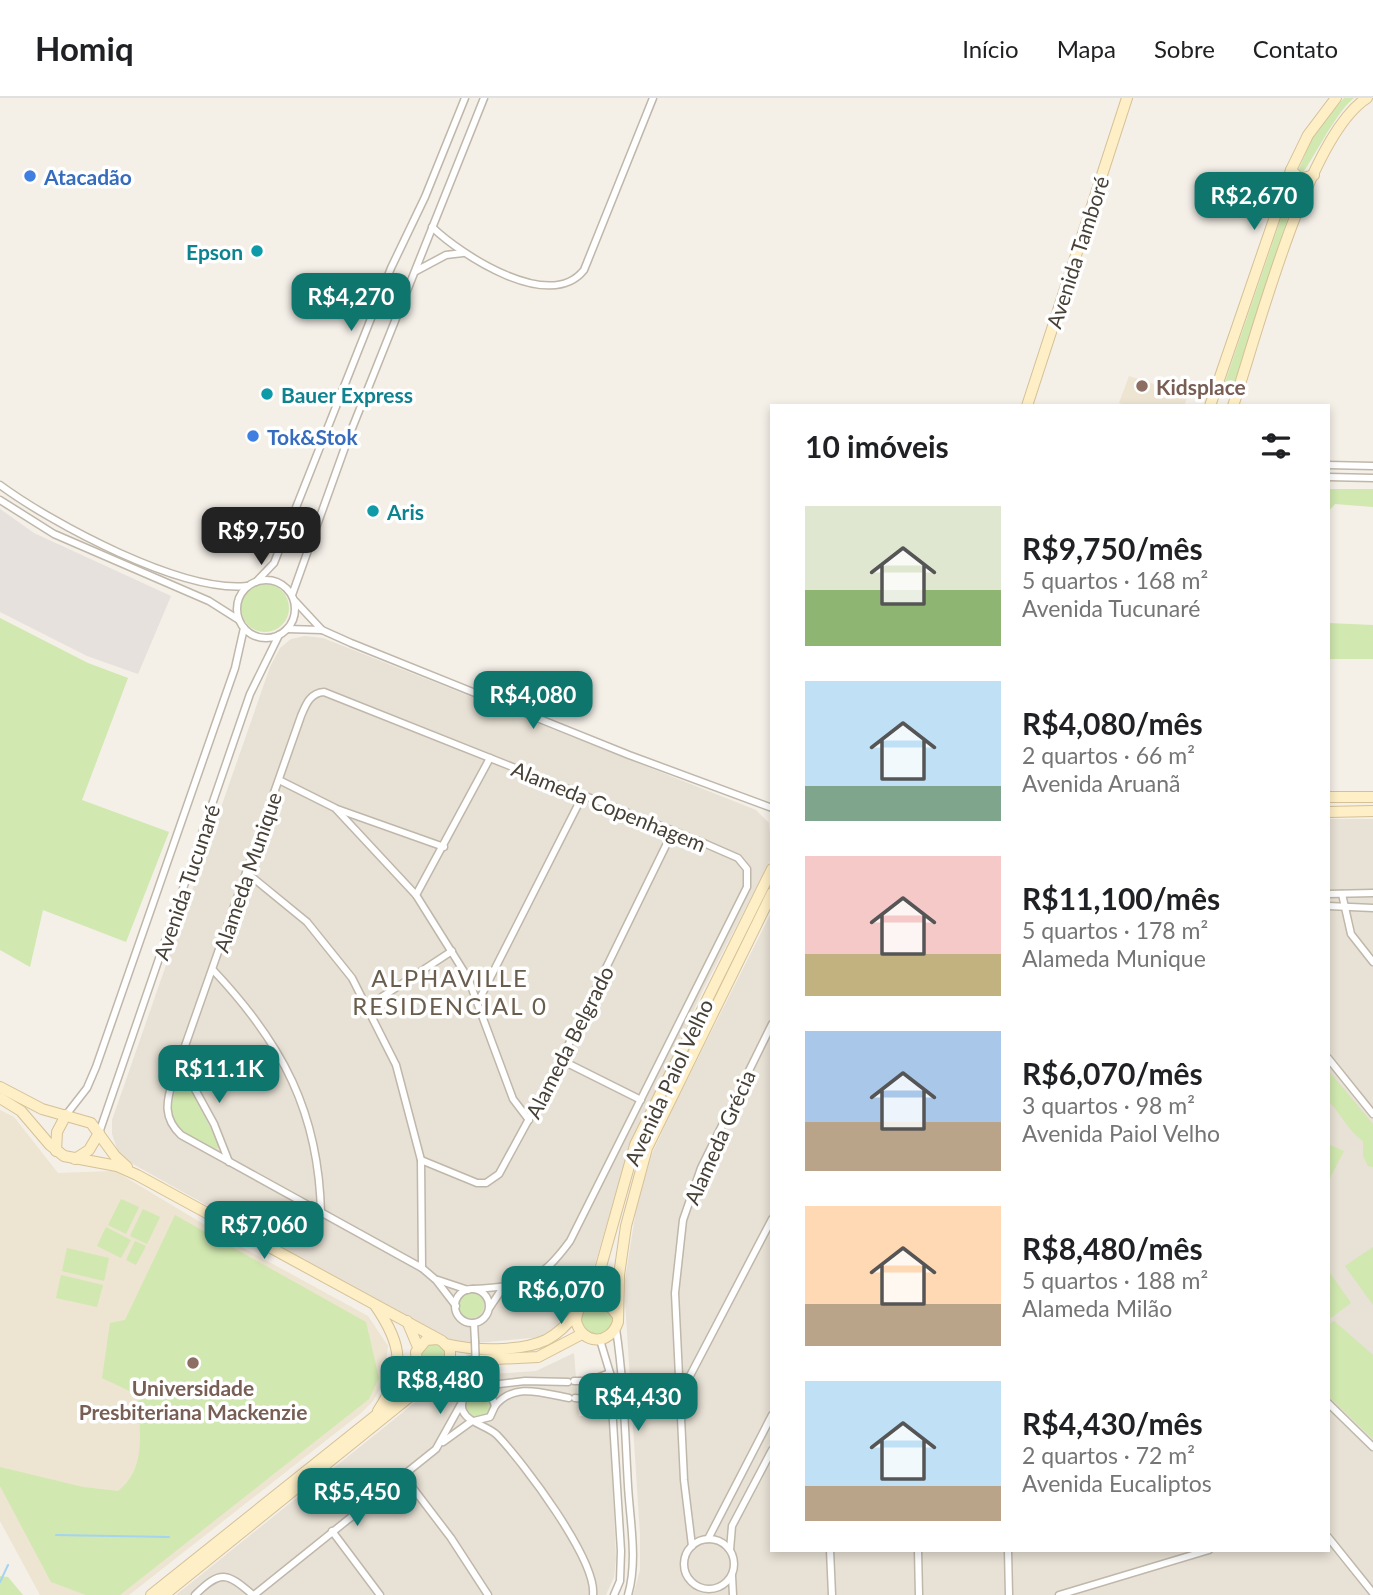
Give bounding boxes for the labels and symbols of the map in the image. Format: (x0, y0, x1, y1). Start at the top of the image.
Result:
place label: Atacadão (43, 164, 132, 189)
marker: Atacadão (22, 168, 38, 184)
pin: R$2,670 (1189, 172, 1319, 232)
street label: Avenida Tamboré (1041, 173, 1113, 331)
place label: Epson (186, 239, 243, 264)
marker: Epson (249, 243, 265, 259)
pin: R$4,270 (286, 274, 416, 333)
place label: Kidsplace (1156, 374, 1246, 399)
marker: Kidsplace (1134, 378, 1150, 394)
place label: Bauer Express (281, 382, 413, 407)
marker: Bauer Express (259, 386, 275, 402)
place label: Tok&Stok (267, 424, 358, 449)
marker: Tok&Stok (245, 428, 261, 444)
place label: Aris (386, 499, 424, 524)
marker: Aris (365, 503, 381, 519)
pin: R$9,750 (196, 508, 326, 567)
pin: R$4,080 (468, 672, 598, 731)
street label: Alameda Copenhagem (508, 756, 710, 856)
street label: Alameda Munique (208, 789, 286, 955)
street label: Avenida Tucunaré (148, 801, 224, 963)
street label: Alameda Belgrado (520, 962, 618, 1122)
district label: ALPHAVILLE RESIDENCIAL 0 (352, 963, 548, 1020)
street label: Avenida Paiol Velho (618, 995, 718, 1169)
pin: R$11.1K (154, 1046, 284, 1105)
street label: Alameda Grécia (678, 1066, 760, 1208)
pin: R$7,060 (199, 1202, 329, 1261)
pin: R$6,070 (496, 1266, 626, 1326)
marker: Universidade Presbiteriana Mackenzie (185, 1355, 201, 1371)
pin: R$8,480 (375, 1356, 505, 1416)
pin: R$4,430 (573, 1374, 703, 1433)
place label: Universidade Presbiteriana Mackenzie (79, 1375, 307, 1424)
pin: R$5,450 (292, 1468, 422, 1528)

